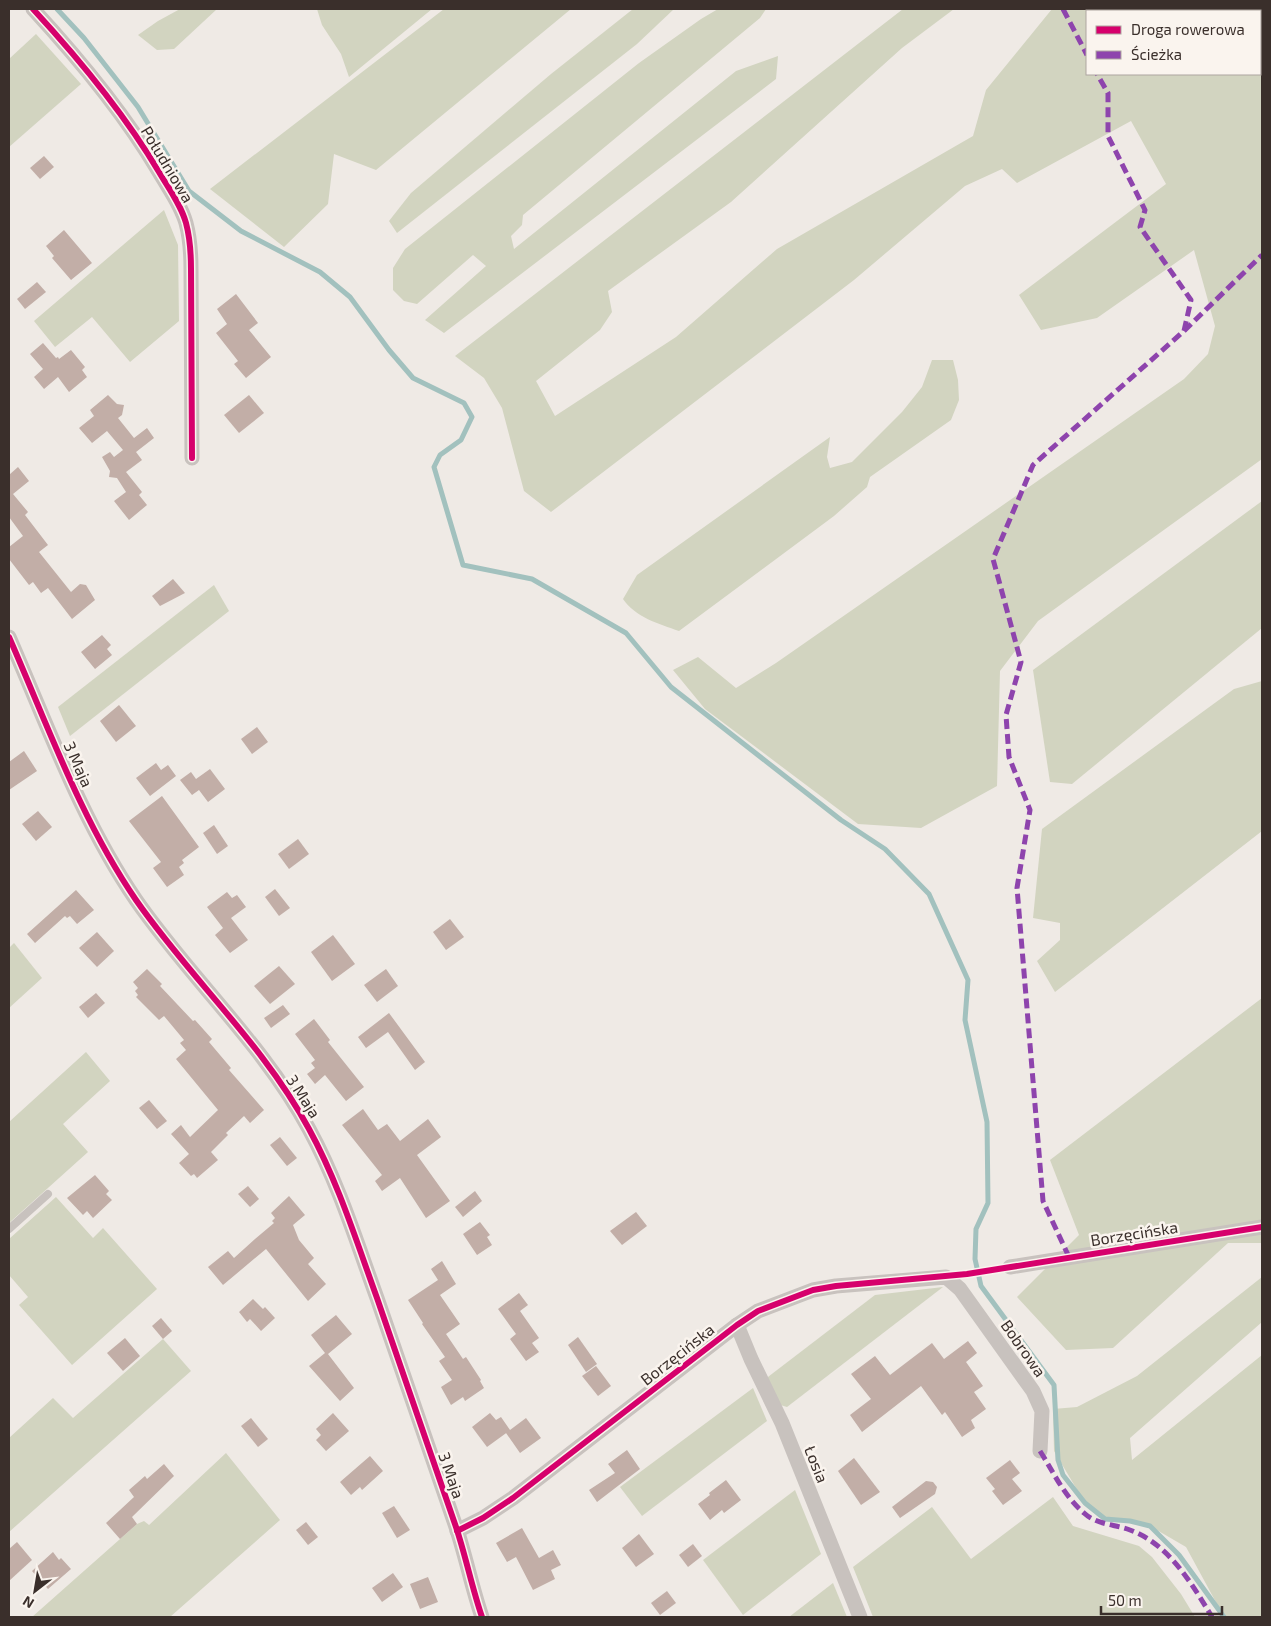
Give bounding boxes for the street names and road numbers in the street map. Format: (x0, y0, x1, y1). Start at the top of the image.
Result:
street label: Południowa (138, 122, 198, 206)
street label: 3 Maja (60, 738, 97, 790)
street label: 3 Maja (282, 1071, 325, 1122)
street label: Borzęcińska (1089, 1217, 1179, 1249)
street label: Bobrowa (997, 1316, 1051, 1380)
street label: Borzęcińska (636, 1319, 718, 1389)
street label: Łosia (801, 1443, 833, 1485)
street label: 3 Maja (434, 1449, 469, 1501)

